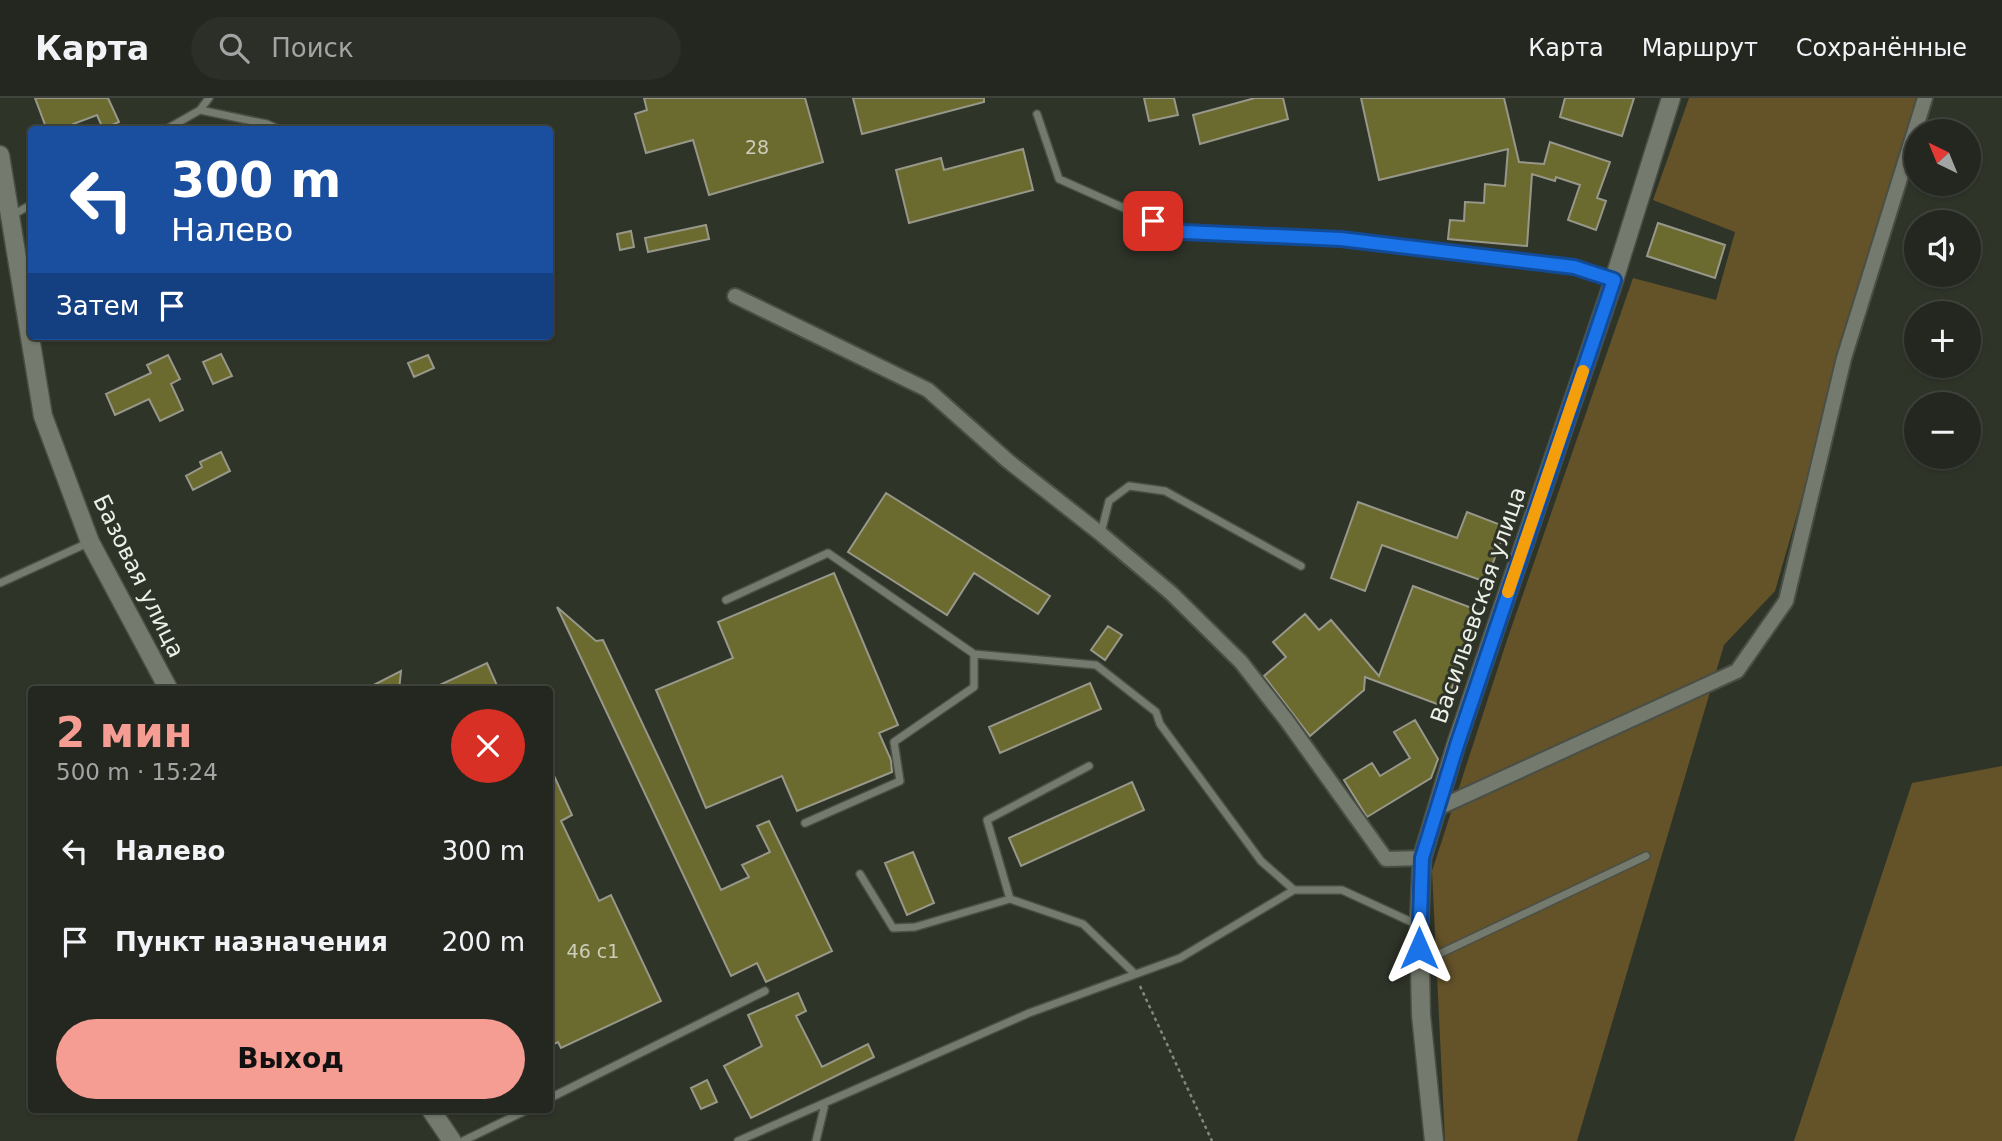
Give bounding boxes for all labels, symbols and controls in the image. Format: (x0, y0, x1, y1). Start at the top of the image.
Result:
search box (191, 17, 681, 80)
text: Карта (35, 29, 149, 68)
icon: search (215, 29, 253, 67)
text: Поиск (271, 33, 354, 63)
text: Карта (1528, 34, 1604, 62)
text: Маршрут (1642, 34, 1758, 62)
text: Сохранённые (1796, 34, 1967, 62)
north arrow (1904, 119, 1981, 196)
map controls (1904, 119, 1981, 469)
house number: 28 (745, 136, 769, 158)
text: 300 m (171, 152, 341, 209)
icon: left (56, 154, 147, 245)
pin (1123, 191, 1183, 251)
icon: arrive (1134, 202, 1172, 240)
button: sound (1904, 210, 1981, 287)
text: Налево (171, 211, 293, 249)
icon: arrive (153, 287, 191, 325)
text: Затем (56, 291, 139, 321)
button: + (1904, 301, 1981, 378)
button: − (1904, 392, 1981, 469)
street label: Васильевская улица (1425, 483, 1531, 727)
street label: Базовая улица (88, 490, 190, 662)
text: 2 мин (56, 708, 193, 757)
button: close (451, 709, 525, 783)
text: 500 m · 15:24 (56, 759, 218, 785)
icon: left (56, 832, 94, 870)
text: Налево (115, 836, 225, 866)
text: 300 m (442, 836, 525, 866)
position arrow (1382, 911, 1456, 985)
icon: arrive (56, 923, 94, 961)
text: Пункт назначения (115, 927, 388, 957)
text: 200 m (442, 927, 525, 957)
house number: 46 с1 (567, 940, 619, 962)
button: Выход (56, 1019, 525, 1099)

